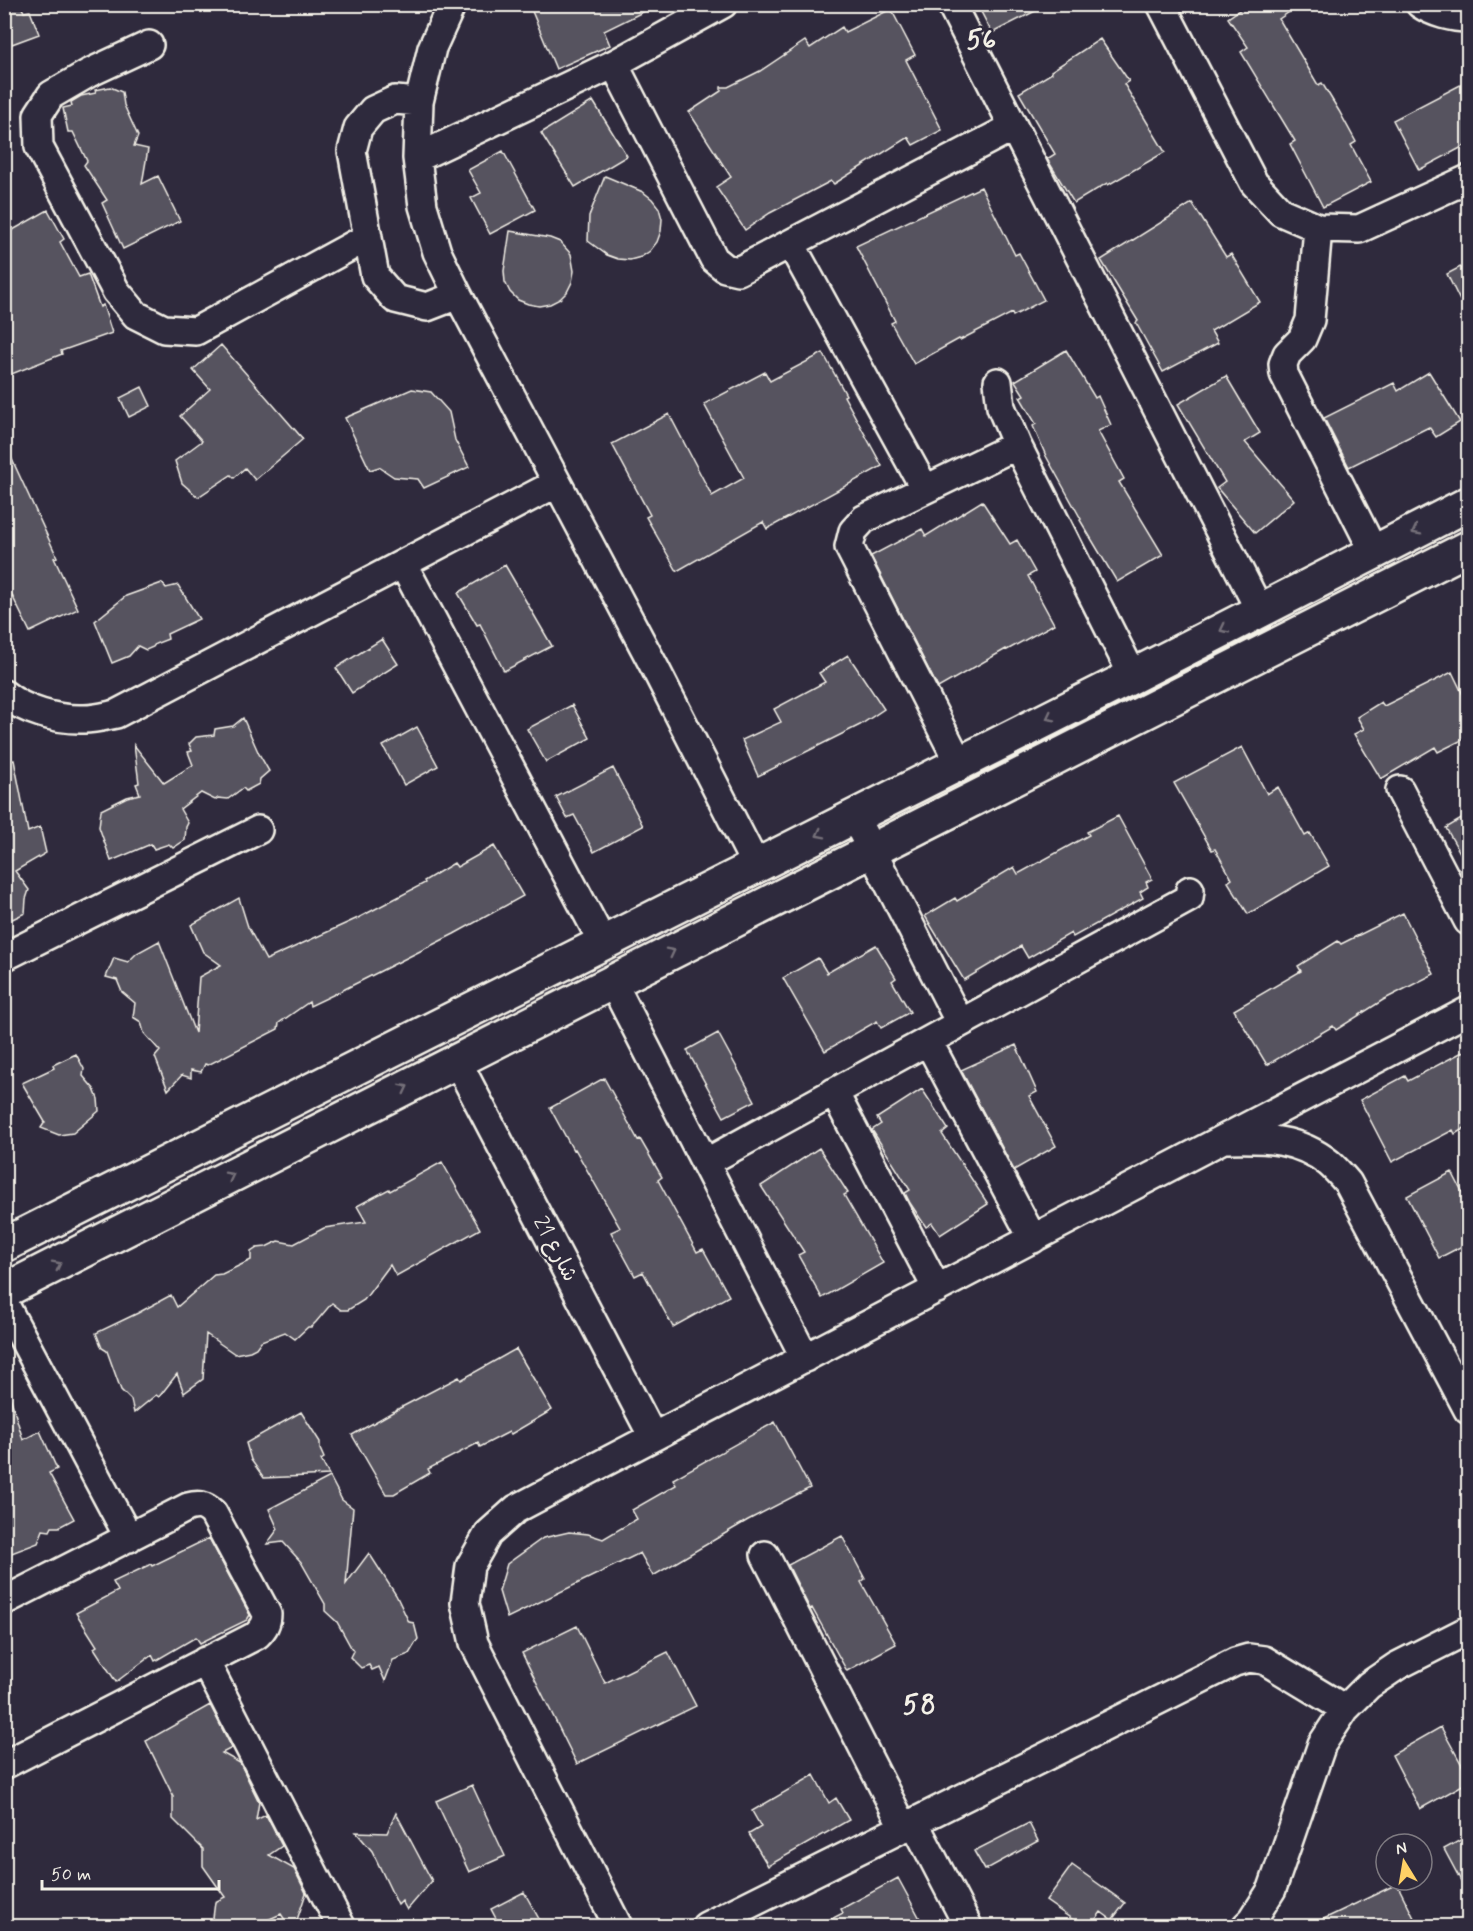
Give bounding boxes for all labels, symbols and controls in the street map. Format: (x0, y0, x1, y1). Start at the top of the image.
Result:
district label: 56 (966, 23, 998, 58)
one-way arrow (1412, 524, 1423, 535)
one-way arrow (1220, 622, 1230, 633)
one-way arrow (1046, 710, 1057, 722)
one-way arrow (815, 826, 826, 838)
one-way arrow (665, 947, 676, 959)
one-way arrow (398, 1083, 409, 1095)
one-way arrow (224, 1172, 235, 1183)
street label: شارع 21 (526, 1211, 584, 1287)
one-way arrow (50, 1260, 61, 1272)
district label: 58 (903, 1688, 937, 1723)
north arrow (1374, 1832, 1434, 1892)
text: N (1394, 1837, 1409, 1860)
scale bar (42, 1853, 219, 1891)
text: 50 m (51, 1863, 91, 1887)

